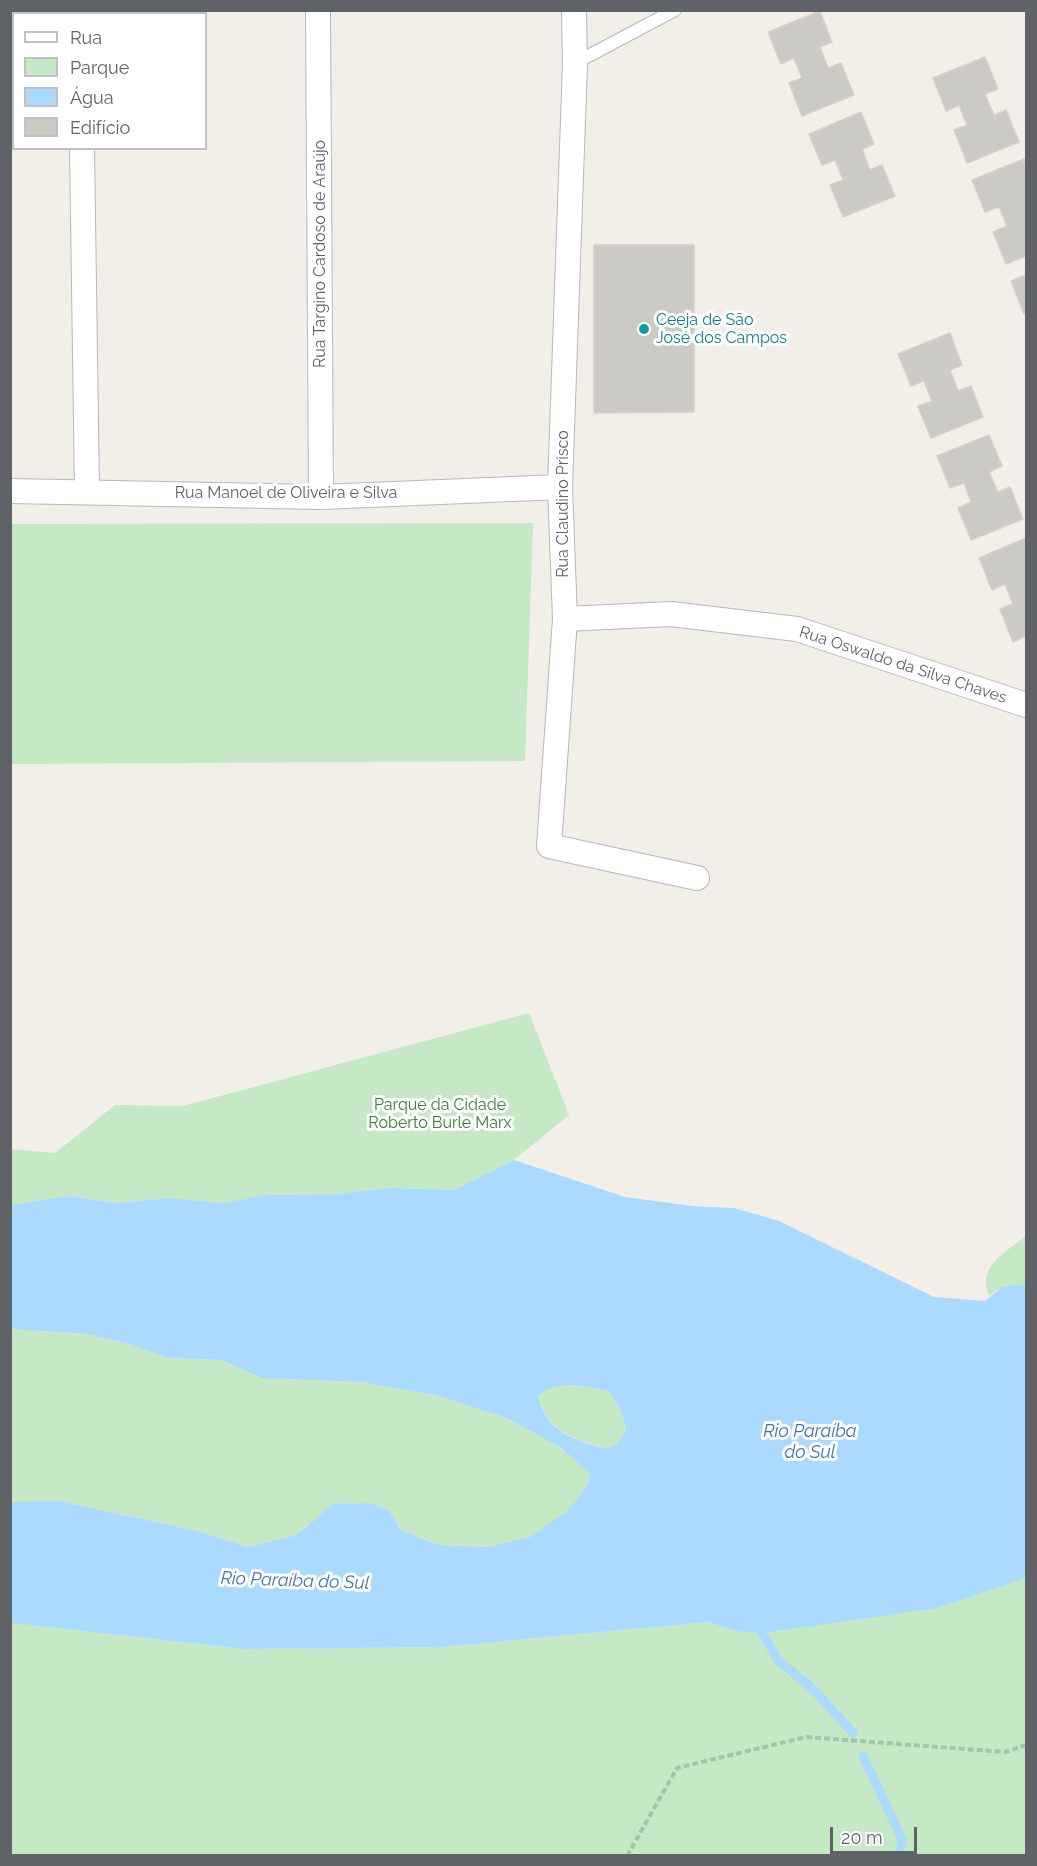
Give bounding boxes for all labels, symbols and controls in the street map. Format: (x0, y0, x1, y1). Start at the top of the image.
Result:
legend (12, 12, 207, 150)
text: Rua (70, 27, 102, 48)
text: Parque (70, 57, 129, 78)
text: Água (70, 87, 114, 108)
text: Edifício (70, 117, 130, 138)
street label: Rua Targino Cardoso de Araújo (310, 140, 330, 368)
place label: Ceeja de São José dos Campos (656, 310, 787, 348)
marker: Ceeja de São José dos Campos (637, 322, 651, 336)
street label: Rua Claudino Prisco (553, 430, 573, 578)
street label: Rua Manoel de Oliveira e Silva (175, 483, 397, 503)
street label: Rua Oswaldo da Silva Chaves (797, 622, 1009, 708)
park label: Parque da Cidade Roberto Burle Marx (368, 1095, 512, 1133)
water label: Rio Paraíba do Sul (763, 1421, 857, 1464)
water label: Rio Paraíba do Sul (220, 1568, 370, 1594)
scale bar (833, 1815, 920, 1853)
text: 20 m (841, 1827, 883, 1848)

